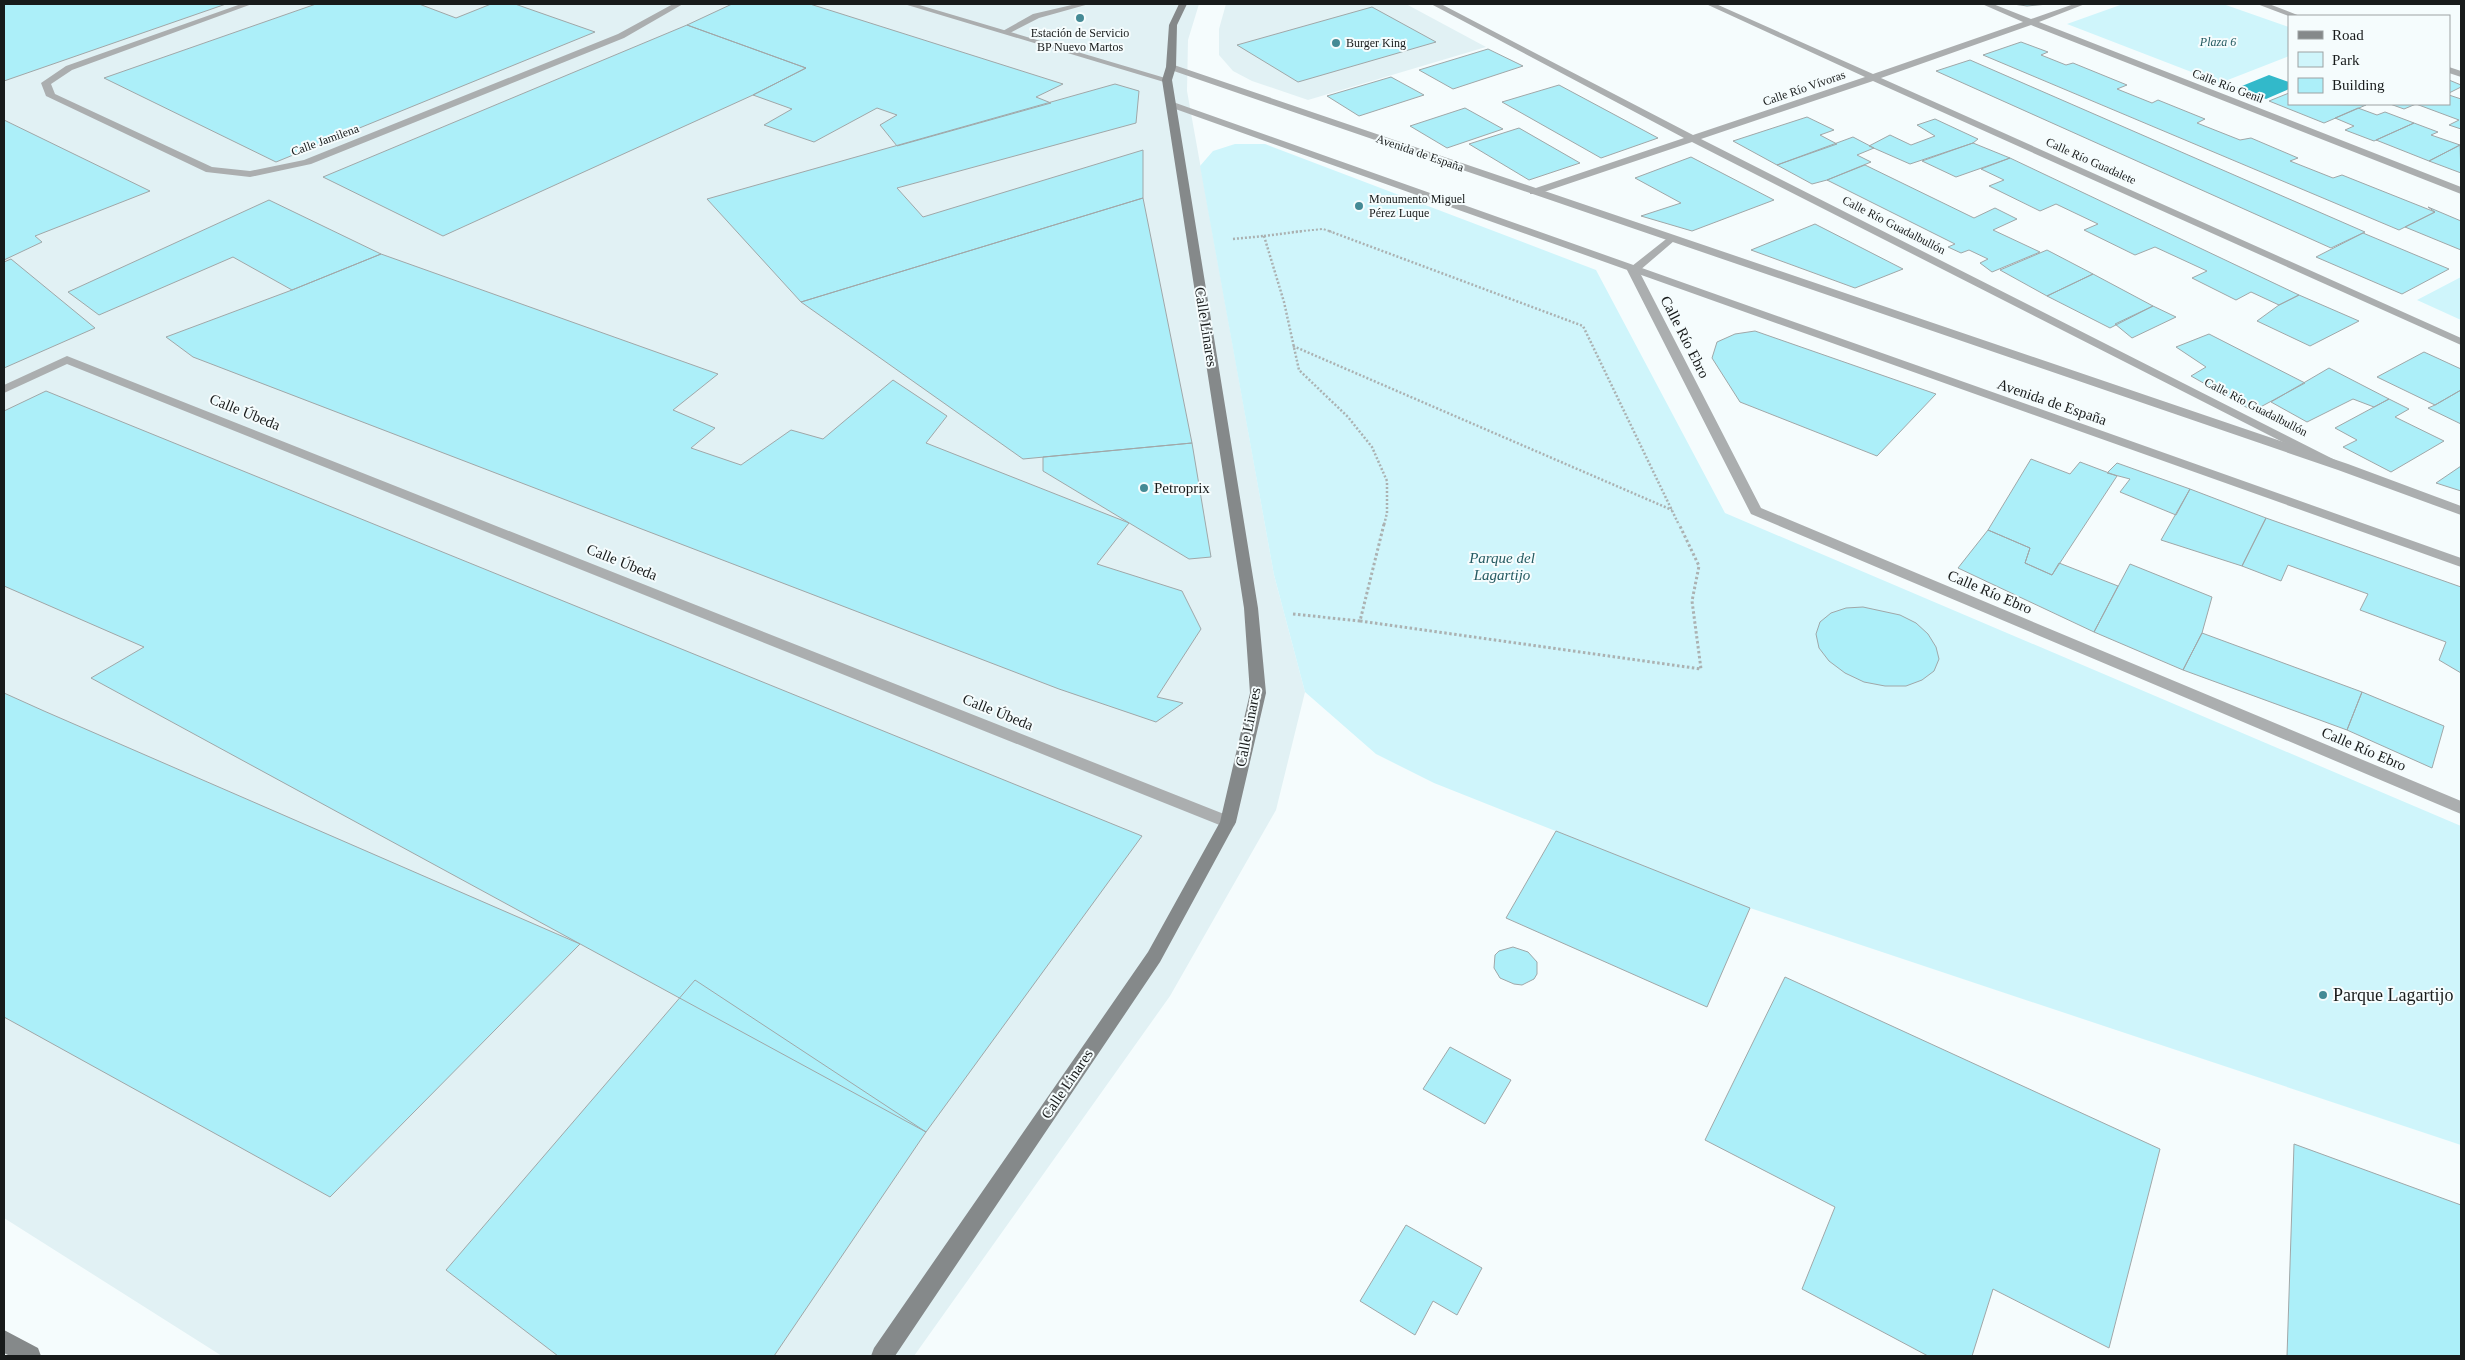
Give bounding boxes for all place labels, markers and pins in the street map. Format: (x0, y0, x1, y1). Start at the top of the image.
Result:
marker: Estación de Servicio BP Nuevo Martos (1074, 12, 1086, 24)
place label: Estación de Servicio BP Nuevo Martos (1031, 26, 1129, 54)
place label: Burger King (1346, 36, 1406, 50)
marker: Burger King (1330, 37, 1342, 49)
place label: Monumento Miguel Pérez Luque (1369, 192, 1466, 220)
marker: Monumento Miguel Pérez Luque (1353, 200, 1365, 212)
place label: Petroprix (1154, 480, 1210, 496)
marker: Petroprix (1138, 482, 1150, 494)
place label: Parque Lagartijo (2333, 985, 2453, 1005)
marker: Parque Lagartijo (2317, 989, 2329, 1001)

